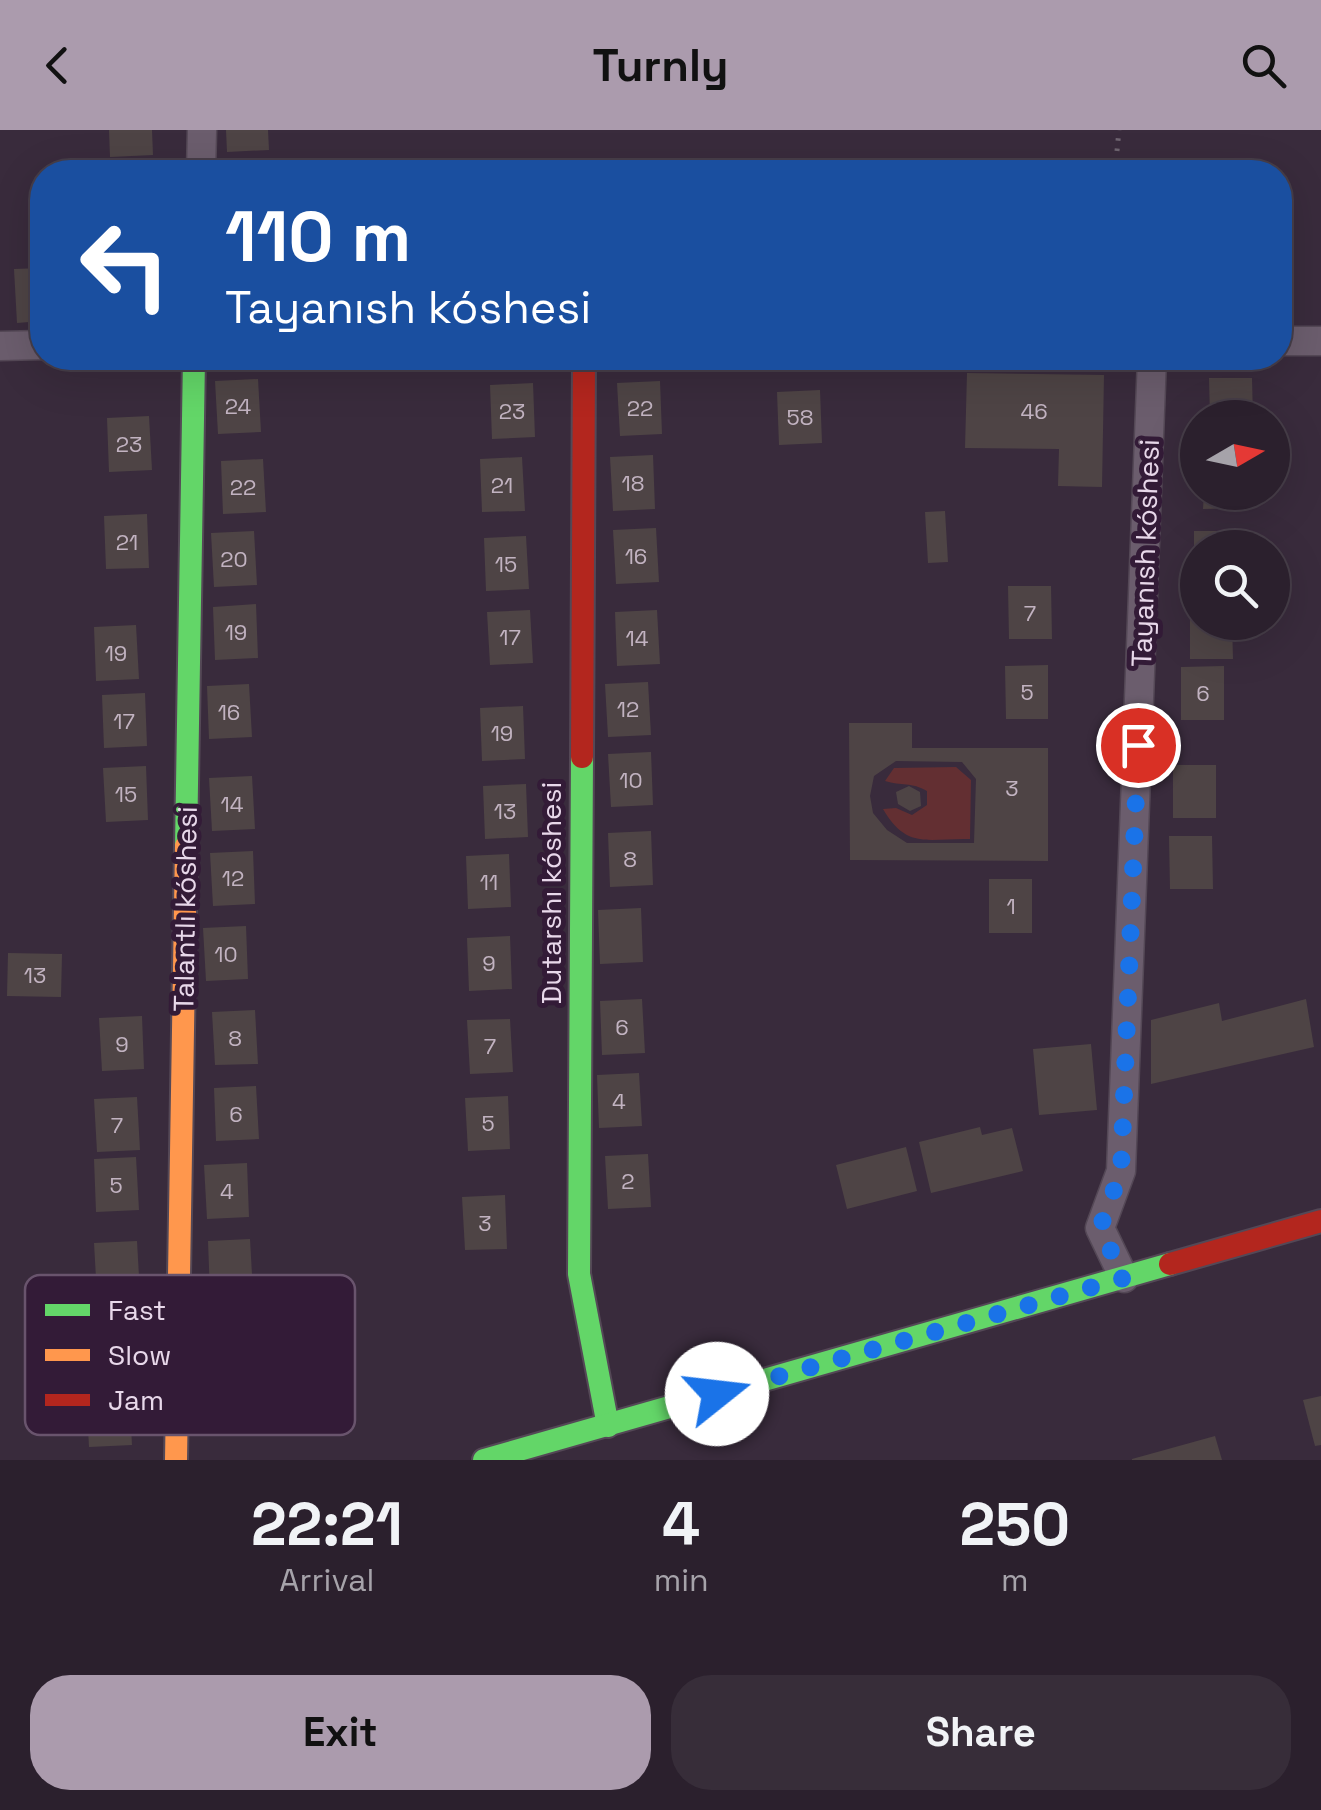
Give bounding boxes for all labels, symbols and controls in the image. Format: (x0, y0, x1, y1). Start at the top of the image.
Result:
text: Turnly (592, 37, 729, 94)
icon: back (30, 38, 85, 93)
icon: search (1236, 38, 1291, 93)
text: 110 m (225, 192, 411, 281)
icon: left (60, 200, 190, 330)
text: Tayanısh kóshesi (225, 279, 591, 336)
house number: 24 (225, 392, 251, 420)
house number: 22 (627, 394, 653, 422)
house number: 23 (499, 397, 525, 425)
house number: 46 (1020, 397, 1048, 425)
north arrow (1180, 400, 1290, 510)
map controls (1180, 400, 1290, 640)
house number: 58 (787, 403, 813, 431)
house number: 23 (116, 430, 142, 458)
street label: Tayanısh kóshesi (1123, 438, 1167, 668)
house number: 18 (622, 469, 644, 497)
house number: 21 (491, 471, 513, 499)
house number: 22 (230, 473, 256, 501)
house number: 21 (116, 528, 138, 556)
button: search (1180, 530, 1290, 640)
house number: 16 (625, 542, 647, 570)
house number: 20 (220, 545, 248, 573)
house number: 15 (495, 550, 517, 578)
house number: 7 (1024, 599, 1036, 627)
house number: 19 (225, 618, 247, 646)
house number: 17 (499, 623, 521, 651)
house number: 14 (626, 624, 649, 652)
house number: 19 (105, 639, 127, 667)
house number: 5 (1020, 678, 1034, 706)
house number: 6 (1196, 679, 1210, 707)
house number: 12 (617, 695, 639, 723)
house number: 16 (218, 698, 240, 726)
pin (1096, 703, 1181, 788)
house number: 17 (113, 707, 135, 735)
icon: arrive (1111, 718, 1166, 773)
house number: 19 (491, 719, 513, 747)
house number: 10 (619, 766, 643, 794)
house number: 3 (1005, 774, 1019, 802)
house number: 15 (115, 780, 137, 808)
street label: Dutarshı kóshesi (533, 782, 569, 1004)
house number: 14 (221, 790, 244, 818)
house number: 13 (494, 797, 516, 825)
street label: Talantlı kóshesi (165, 806, 205, 1012)
house number: 8 (623, 845, 637, 873)
house number: 12 (222, 864, 244, 892)
house number: 11 (480, 868, 498, 896)
house number: 1 (1006, 892, 1016, 920)
house number: 10 (214, 940, 238, 968)
house number: 9 (482, 949, 496, 977)
house number: 13 (24, 961, 46, 989)
house number: 6 (615, 1013, 629, 1041)
house number: 8 (228, 1024, 242, 1052)
house number: 9 (115, 1030, 129, 1058)
house number: 7 (484, 1032, 496, 1060)
house number: 4 (612, 1087, 626, 1115)
house number: 6 (229, 1100, 243, 1128)
house number: 5 (481, 1109, 495, 1137)
house number: 7 (111, 1111, 123, 1139)
house number: 2 (621, 1167, 635, 1195)
house number: 5 (109, 1171, 123, 1199)
house number: 4 (220, 1177, 234, 1205)
house number: 3 (478, 1209, 492, 1237)
legend (25, 1275, 355, 1435)
text: Fast (108, 1292, 166, 1328)
text: Slow (108, 1337, 171, 1373)
position arrow (665, 1342, 769, 1446)
text: Jam (108, 1382, 164, 1418)
text: 22:21 (251, 1486, 403, 1563)
text: 4 (662, 1486, 700, 1563)
text: 250 (960, 1486, 1070, 1563)
text: Arrival (279, 1560, 374, 1600)
text: min (654, 1560, 709, 1600)
text: m (1001, 1560, 1029, 1600)
button: Exit (30, 1675, 651, 1790)
button: Share (671, 1675, 1291, 1790)

